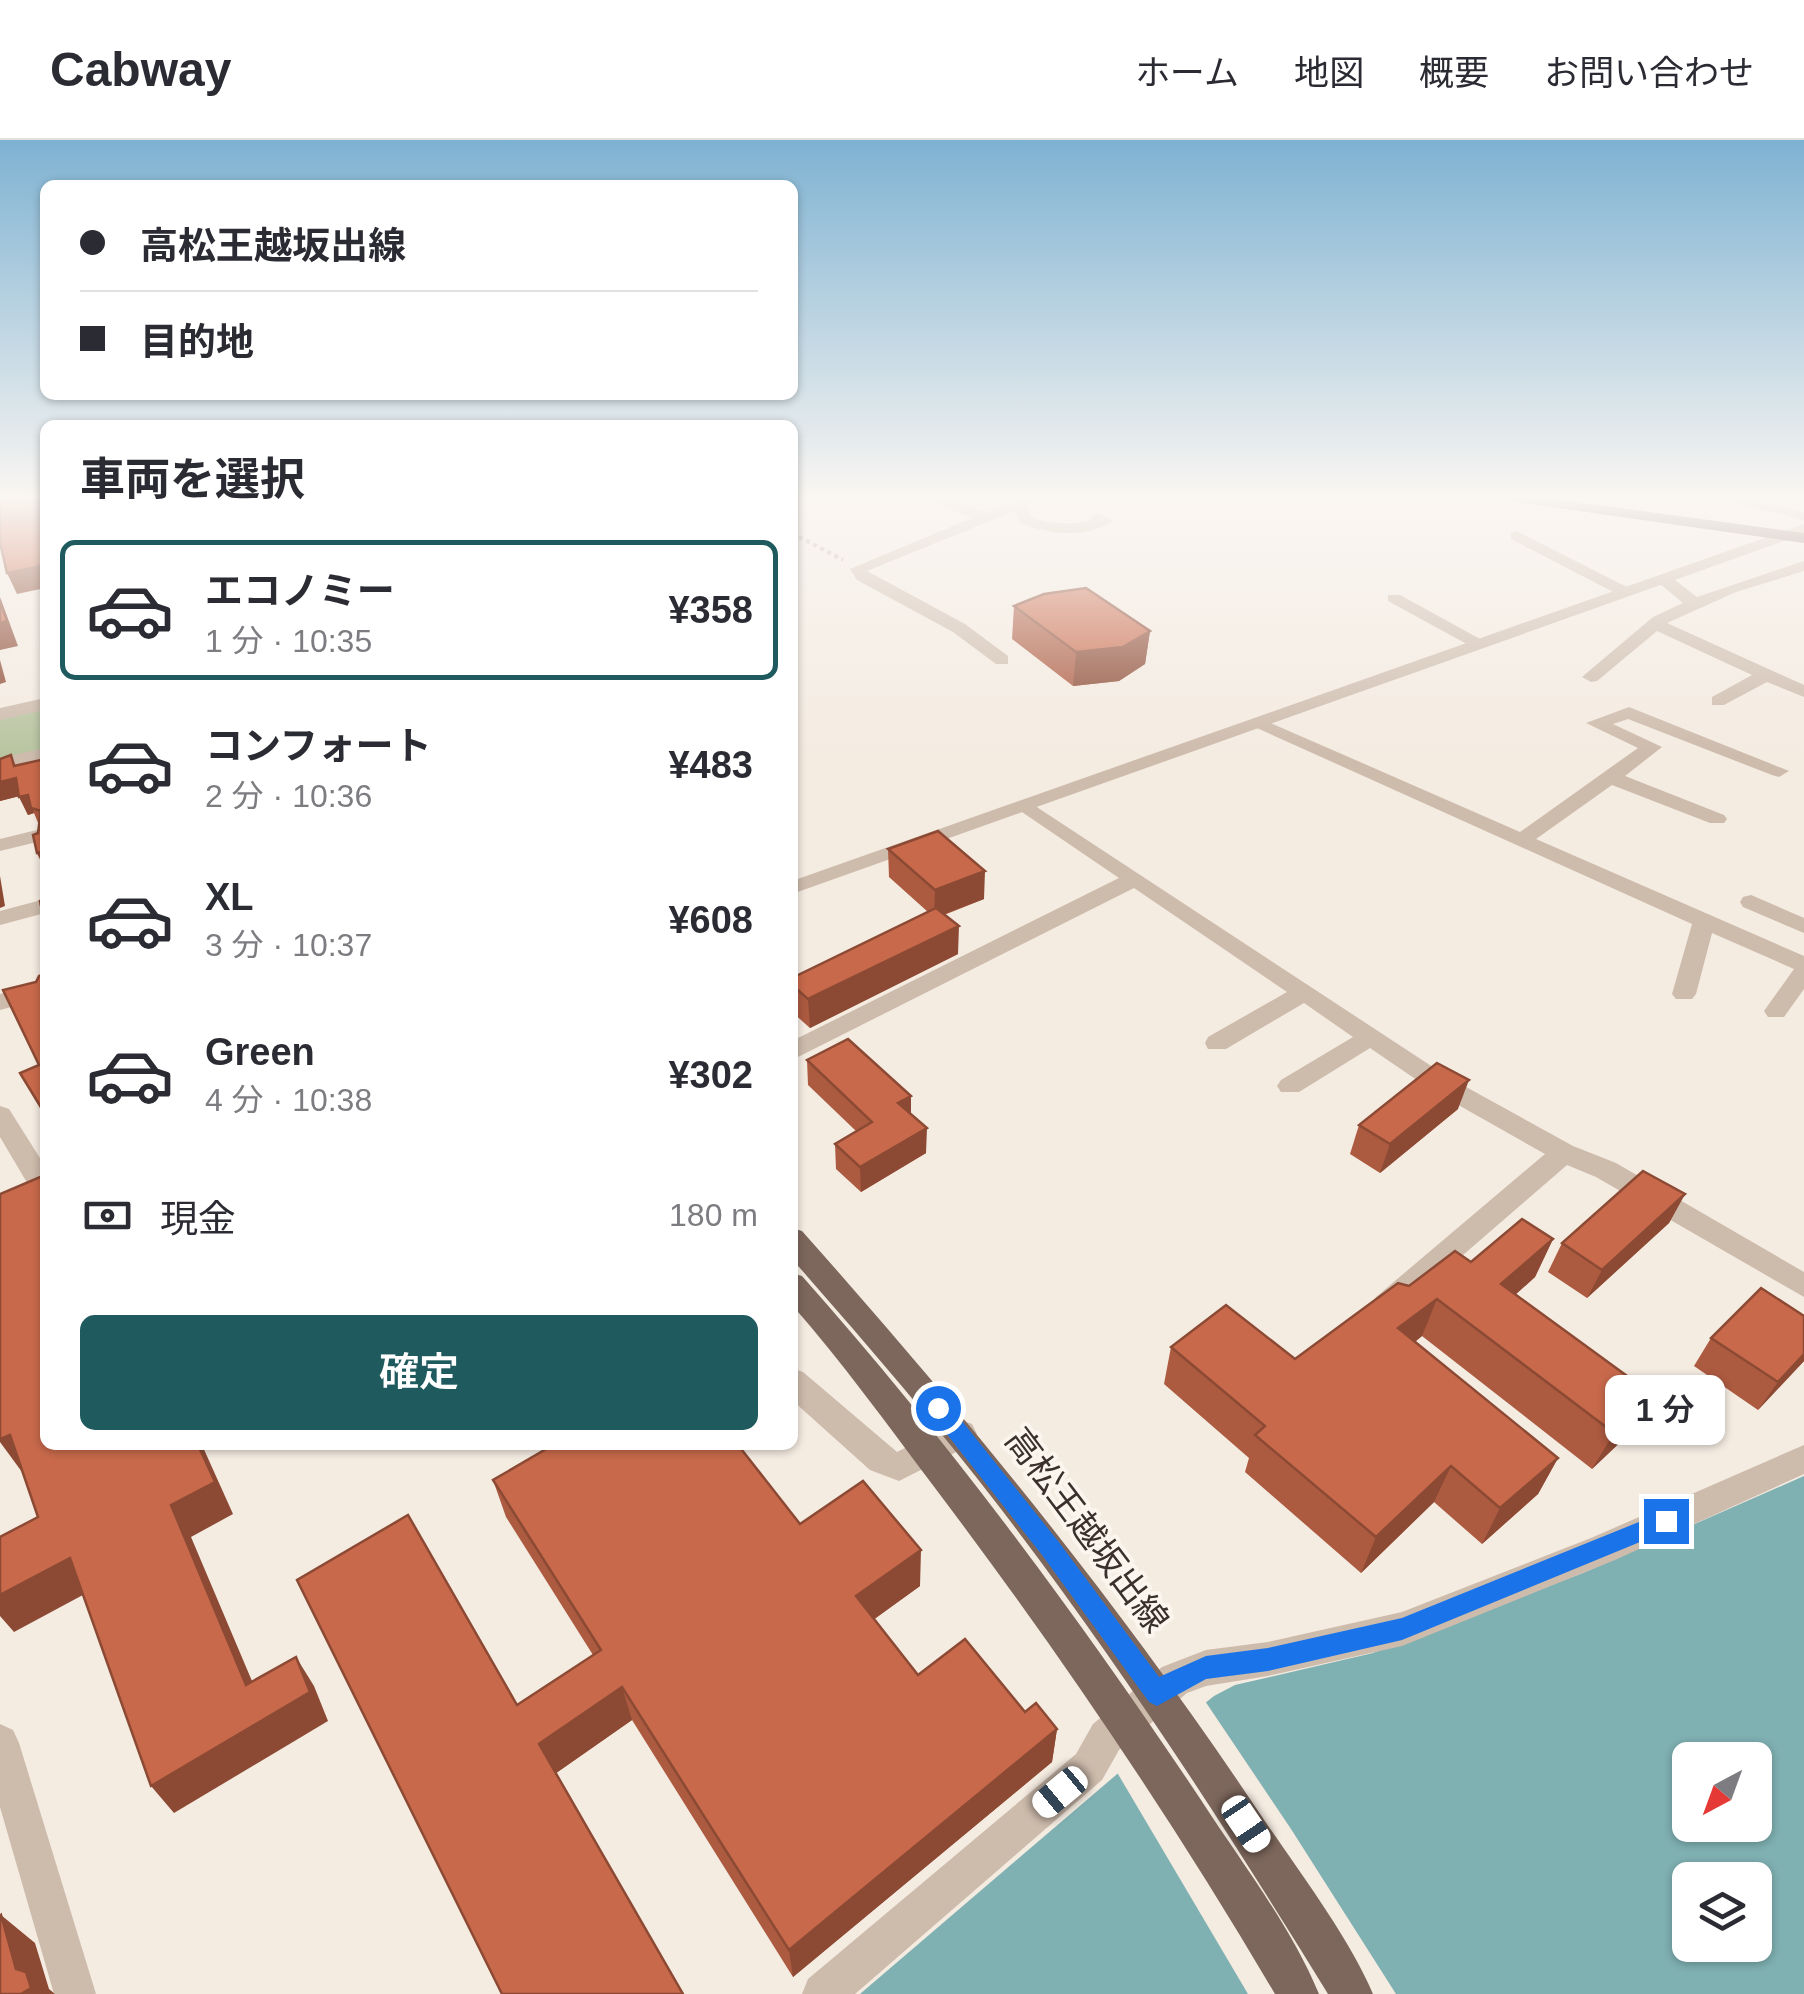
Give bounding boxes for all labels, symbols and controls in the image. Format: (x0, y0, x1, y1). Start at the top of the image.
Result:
text: Cabway (50, 43, 231, 96)
text: ホーム (1135, 53, 1239, 92)
text: 地図 (1294, 53, 1364, 92)
text: 概要 (1419, 53, 1489, 92)
text: お問い合わせ (1544, 53, 1754, 92)
text: 高松王越坂出線 (140, 225, 406, 267)
text: 目的地 (140, 321, 254, 363)
text: 車両を選択 (80, 454, 305, 505)
icon: car (85, 565, 175, 655)
text: エコノミー (205, 570, 395, 612)
text: ¥358 (668, 589, 753, 631)
text: 1 分 · 10:35 (205, 623, 372, 659)
icon: car (85, 720, 175, 810)
text: コンフォート (205, 725, 432, 767)
text: ¥483 (668, 744, 753, 786)
text: 2 分 · 10:36 (205, 778, 372, 814)
icon: car (85, 875, 175, 965)
text: XL (205, 876, 254, 918)
text: ¥608 (668, 899, 753, 941)
text: 3 分 · 10:37 (205, 927, 372, 963)
icon: car (85, 1030, 175, 1120)
text: Green (205, 1031, 315, 1073)
text: ¥302 (668, 1054, 753, 1096)
text: 4 分 · 10:38 (205, 1082, 372, 1118)
icon: cash (80, 1188, 135, 1243)
text: 180 m (669, 1197, 758, 1233)
text: 現金 (160, 1198, 236, 1240)
button: 確定 (80, 1315, 758, 1430)
callout: 1 分 (1606, 1376, 1726, 1446)
route start (916, 1386, 961, 1431)
text: 1 分 (1636, 1392, 1694, 1428)
street label: 高松王越坂出線 (998, 1420, 1177, 1639)
route end (1644, 1499, 1689, 1544)
north arrow (1672, 1742, 1772, 1842)
map controls (1672, 1742, 1772, 1962)
car (1027, 1761, 1093, 1823)
car (1217, 1791, 1275, 1857)
button: layers (1672, 1862, 1772, 1962)

